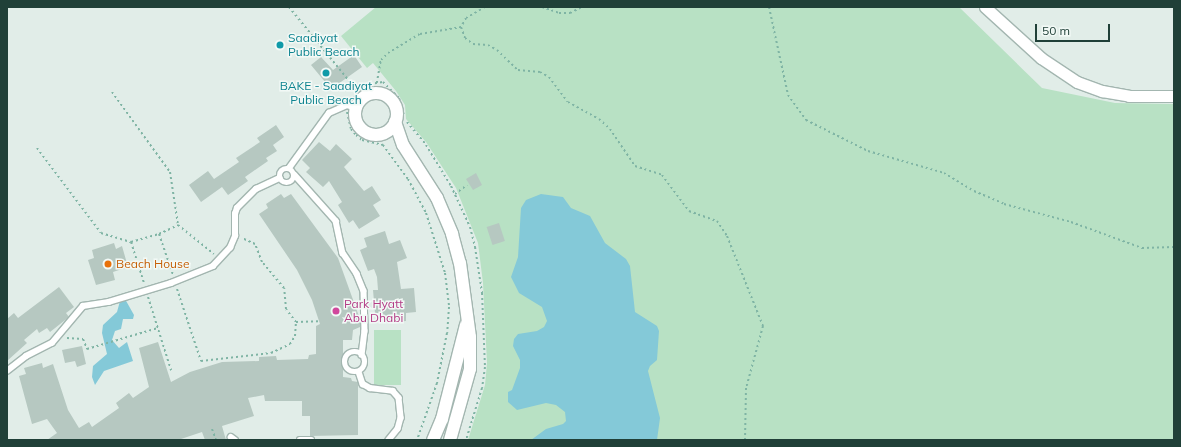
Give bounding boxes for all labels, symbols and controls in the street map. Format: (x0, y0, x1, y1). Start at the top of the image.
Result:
scale bar (1037, 16, 1112, 42)
text: 50 m (1042, 23, 1070, 38)
place label: Saadiyat Public Beach (288, 31, 360, 59)
marker: Saadiyat Public Beach (275, 40, 285, 50)
marker: BAKE - Saadiyat Public Beach (321, 68, 331, 78)
place label: BAKE - Saadiyat Public Beach (280, 79, 372, 107)
place label: Beach House (116, 257, 189, 271)
marker: Beach House (103, 259, 113, 269)
place label: Park Hyatt Abu Dhabi (344, 297, 403, 325)
marker: Park Hyatt Abu Dhabi (331, 306, 341, 316)

